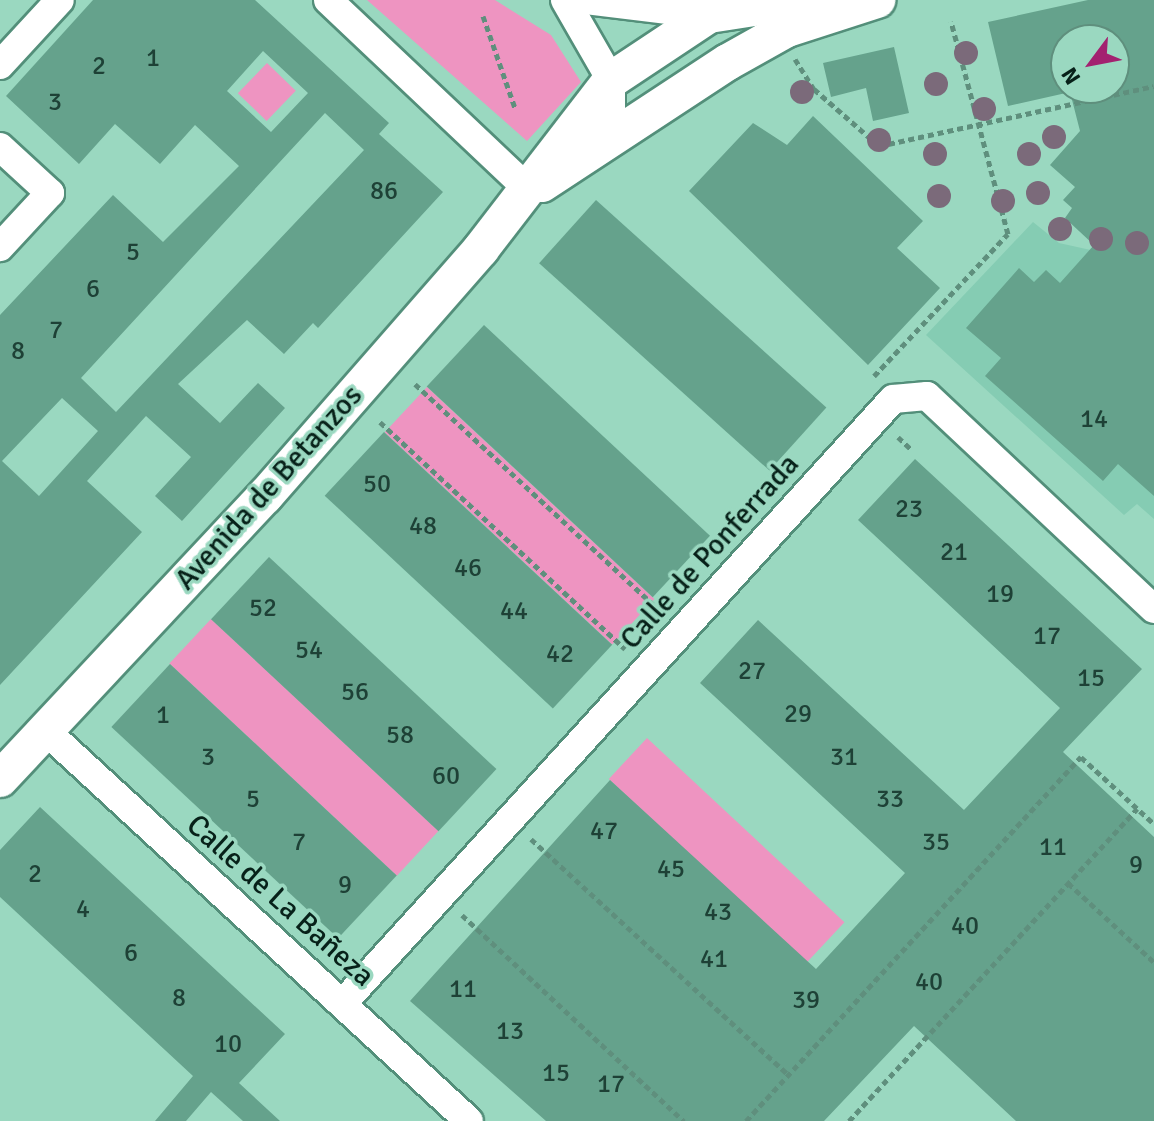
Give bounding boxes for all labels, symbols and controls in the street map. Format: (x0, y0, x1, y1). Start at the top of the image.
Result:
north arrow (1050, 24, 1130, 104)
house number: 1 (146, 43, 160, 75)
house number: 2 (92, 51, 106, 83)
text: N (1055, 62, 1086, 90)
house number: 3 (48, 87, 62, 119)
house number: 86 (370, 176, 398, 208)
house number: 5 (126, 237, 140, 269)
house number: 6 (86, 274, 100, 306)
house number: 7 (49, 315, 63, 347)
house number: 8 (11, 336, 25, 368)
street label: Avenida de Betanzos (168, 378, 370, 598)
house number: 14 (1080, 404, 1108, 436)
street label: Calle de Ponferrada (613, 447, 807, 657)
house number: 50 (363, 469, 391, 501)
house number: 23 (895, 494, 923, 526)
house number: 48 (409, 511, 437, 543)
house number: 21 (940, 537, 968, 569)
house number: 46 (454, 553, 482, 585)
house number: 19 (986, 579, 1014, 611)
house number: 52 (249, 593, 277, 625)
house number: 44 (500, 596, 528, 628)
house number: 17 (1033, 621, 1061, 653)
house number: 54 (295, 635, 323, 667)
house number: 42 (546, 639, 574, 671)
house number: 27 (738, 656, 766, 688)
house number: 15 (1077, 663, 1105, 695)
house number: 56 (341, 677, 369, 709)
house number: 29 (784, 699, 812, 731)
house number: 1 (156, 700, 170, 732)
house number: 58 (386, 720, 414, 752)
house number: 3 (201, 742, 215, 774)
house number: 31 (830, 742, 858, 774)
house number: 60 (432, 761, 460, 793)
house number: 5 (246, 784, 260, 816)
house number: 33 (876, 784, 904, 816)
street label: Calle de La Bañeza (179, 807, 381, 995)
house number: 47 (590, 816, 618, 848)
house number: 7 (292, 827, 306, 859)
house number: 35 (922, 827, 950, 859)
house number: 11 (1039, 832, 1067, 864)
house number: 9 (1129, 850, 1143, 882)
house number: 45 (657, 854, 685, 886)
house number: 2 (28, 859, 42, 891)
house number: 9 (338, 870, 352, 902)
house number: 4 (76, 894, 90, 926)
house number: 43 (704, 897, 732, 929)
house number: 40 (951, 911, 979, 943)
house number: 6 (124, 938, 138, 970)
house number: 41 (700, 944, 728, 976)
house number: 40 (915, 967, 943, 999)
house number: 11 (449, 974, 477, 1006)
house number: 8 (172, 983, 186, 1015)
house number: 39 (792, 985, 820, 1017)
house number: 13 (496, 1016, 524, 1048)
house number: 10 (214, 1029, 242, 1061)
house number: 15 (542, 1058, 570, 1090)
house number: 17 (597, 1069, 625, 1101)

